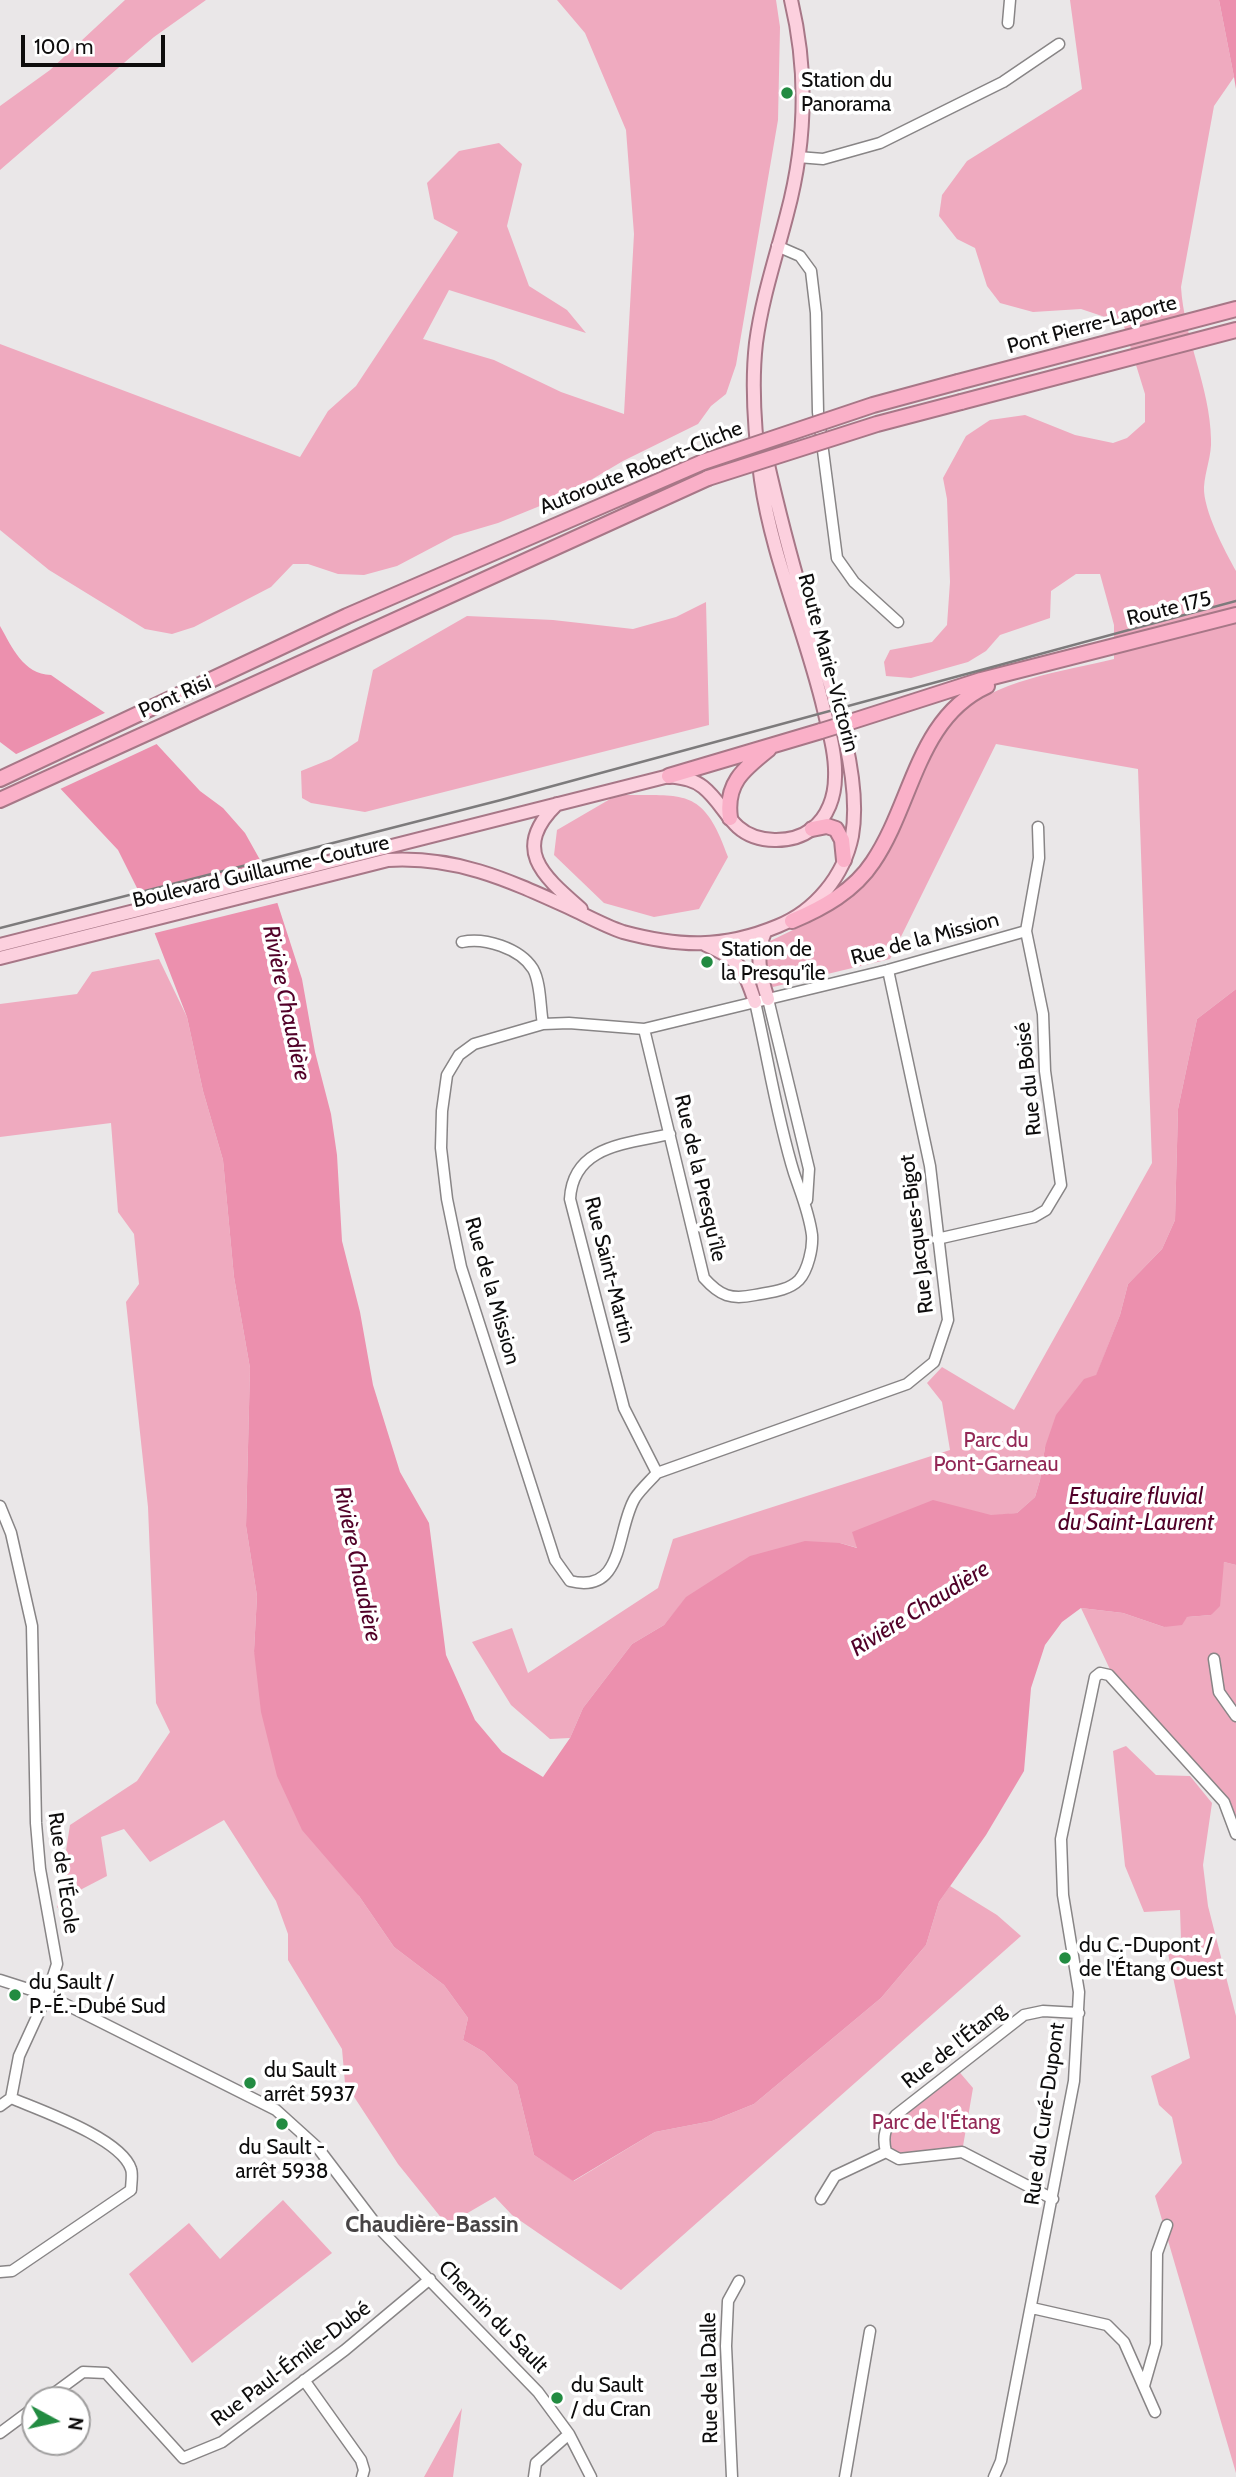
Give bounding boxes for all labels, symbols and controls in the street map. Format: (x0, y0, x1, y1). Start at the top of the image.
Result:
scale bar (24, 21, 168, 65)
text: 100 m (34, 34, 93, 59)
place label: Station du Panorama (801, 68, 892, 118)
marker: Station du Panorama (779, 85, 795, 101)
street label: Pont Pierre-Laporte (1004, 290, 1180, 360)
street label: Autoroute Robert-Cliche (536, 416, 746, 520)
street label: Route Marie-Victorin (792, 571, 864, 755)
street label: Route 175 (1124, 586, 1214, 632)
street label: Pont Risi (135, 670, 215, 724)
street label: Boulevard Guillaume-Couture (130, 830, 392, 914)
street label: Rue de la Mission (848, 907, 1002, 971)
water label: Rivière Chaudière (256, 923, 316, 1083)
place label: Station de la Presqu'île (721, 937, 825, 987)
marker: Station de la Presqu'île (699, 954, 715, 970)
street label: Rue du Boisé (1010, 1021, 1048, 1137)
street label: Rue de la Presqu'île (669, 1092, 731, 1264)
street label: Rue Jacques-Bigot (895, 1153, 939, 1315)
street label: Rue Saint-Martin (579, 1194, 639, 1346)
street label: Rue de la Mission (459, 1214, 525, 1368)
park label: Parc du Pont-Garneau (933, 1428, 1059, 1478)
water label: Estuaire fluvial du Saint-Laurent (1058, 1483, 1214, 1537)
water label: Rivière Chaudière (327, 1484, 387, 1644)
water label: Rivière Chaudière (845, 1555, 995, 1663)
street label: Rue de l'École (42, 1811, 84, 1935)
place label: du C.-Dupont / de l'Étang Ouest (1079, 1933, 1224, 1983)
marker: du C.-Dupont / de l'Étang Ouest (1057, 1950, 1073, 1966)
place label: du Sault / P.-É.-Dubé Sud (29, 1970, 166, 2020)
marker: du Sault / P.-É.-Dubé Sud (7, 1987, 23, 2003)
street label: Rue de l'Étang (897, 1998, 1011, 2094)
street label: Rue du Curé-Dupont (1020, 2021, 1070, 2207)
place label: du Sault - arrêt 5937 (264, 2058, 355, 2108)
marker: du Sault - arrêt 5937 (242, 2075, 258, 2091)
park label: Parc de l'Étang (872, 2110, 1000, 2136)
marker: du Sault - arrêt 5938 (274, 2116, 290, 2132)
place label: du Sault - arrêt 5938 (235, 2135, 329, 2185)
district label: Chaudière-Bassin (345, 2211, 519, 2239)
street label: Chemin du Sault (433, 2255, 553, 2379)
street label: Rue Paul-Émile-Dubé (206, 2296, 376, 2432)
street label: Rue de la Dalle (696, 2312, 724, 2444)
place label: du Sault / du Cran (571, 2373, 651, 2423)
north arrow (21, 2386, 91, 2456)
marker: du Sault / du Cran (549, 2390, 565, 2406)
text: N (63, 2415, 88, 2432)

